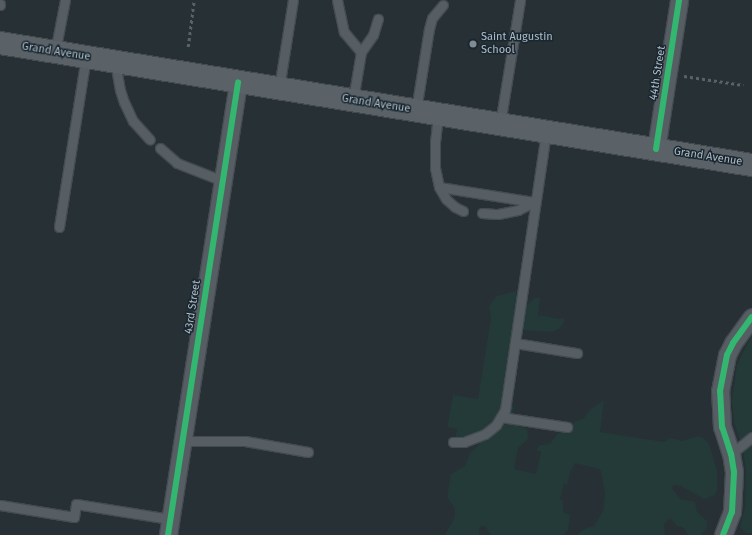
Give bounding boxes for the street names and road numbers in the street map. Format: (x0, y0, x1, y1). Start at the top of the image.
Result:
street label: Grand Avenue (21, 40, 91, 64)
street label: 44th Street (647, 45, 669, 101)
street label: Grand Avenue (341, 92, 411, 116)
street label: Grand Avenue (673, 145, 743, 169)
street label: 43rd Street (182, 279, 204, 335)

